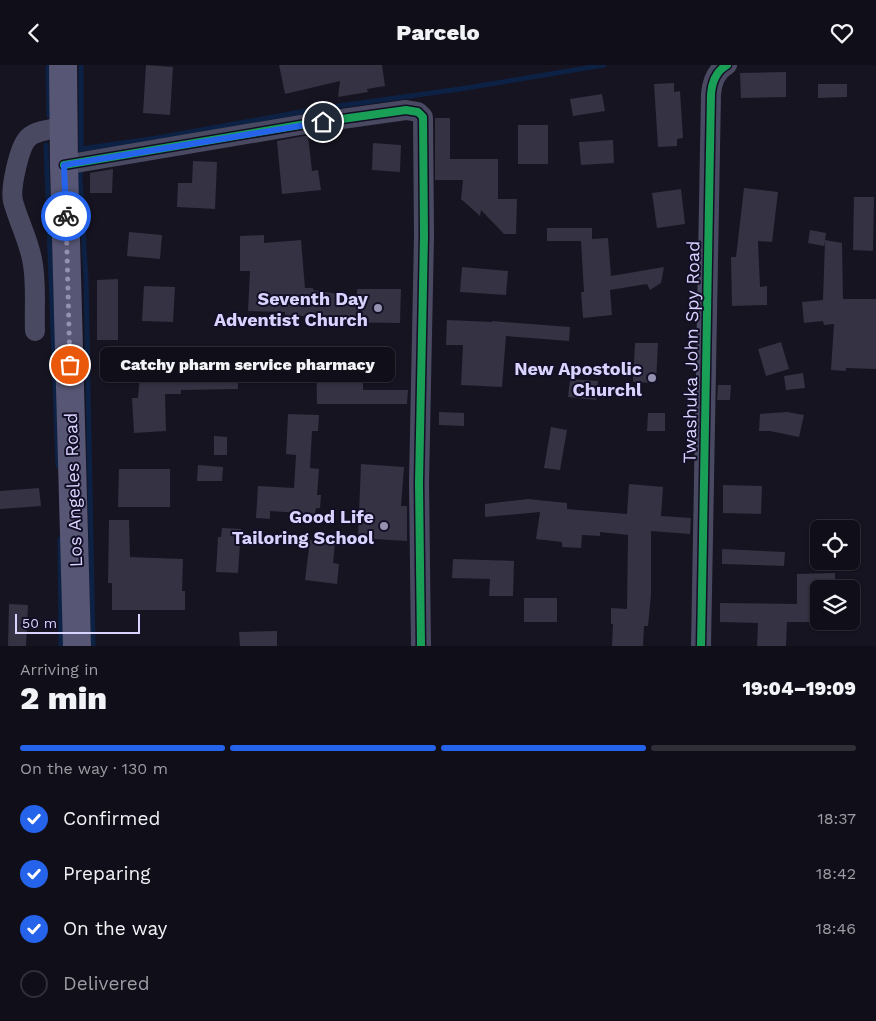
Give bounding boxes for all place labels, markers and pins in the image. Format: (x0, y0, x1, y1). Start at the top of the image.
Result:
pin (302, 101, 344, 143)
place label: Seventh Day Adventist Church (214, 288, 369, 330)
marker: Seventh Day Adventist Church (372, 302, 384, 314)
pin (49, 344, 91, 386)
callout: Catchy pharm service pharmacy (100, 347, 395, 383)
place label: New Apostolic Churchl (514, 358, 642, 400)
marker: New Apostolic Churchl (646, 372, 658, 384)
place label: Good Life Tailoring School (232, 506, 374, 548)
marker: Good Life Tailoring School (378, 520, 390, 532)

